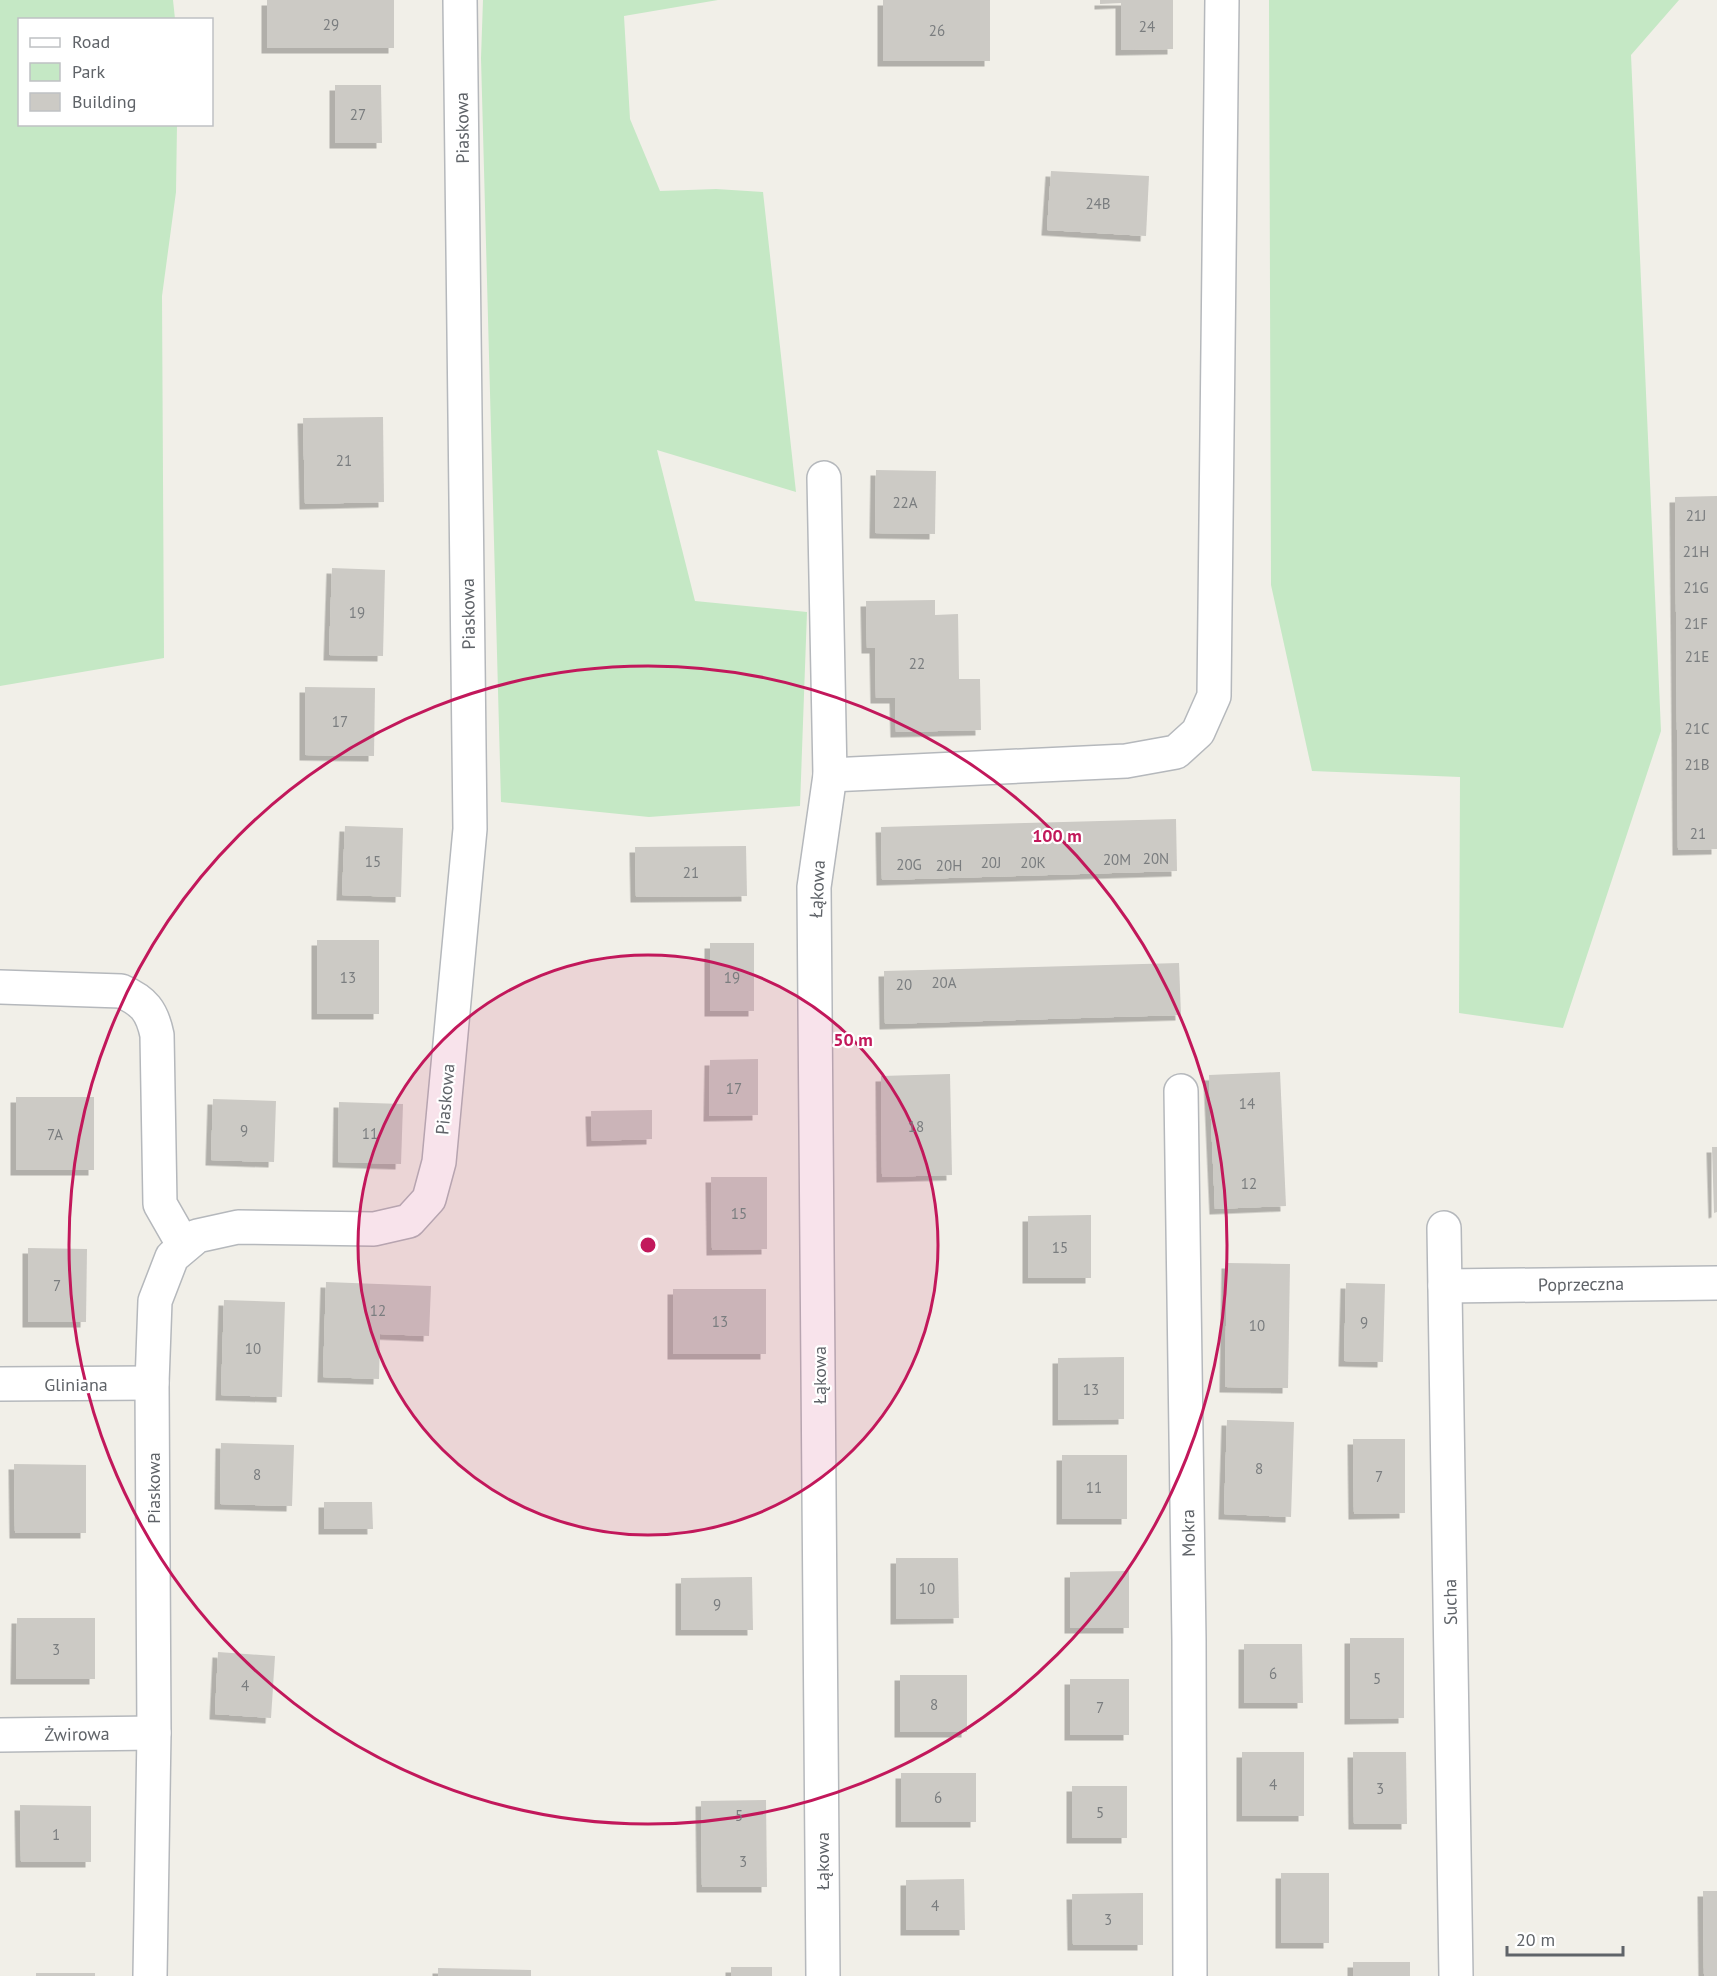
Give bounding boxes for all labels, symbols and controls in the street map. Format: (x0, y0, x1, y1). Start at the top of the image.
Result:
house number: 29 (323, 15, 339, 34)
house number: 24 (1139, 17, 1155, 36)
legend (18, 18, 213, 126)
house number: 26 (929, 21, 945, 40)
text: Road (72, 30, 110, 53)
text: Park (72, 60, 105, 83)
text: Building (72, 90, 136, 113)
street label: Piaskowa (450, 92, 474, 164)
house number: 27 (350, 105, 366, 124)
house number: 24B (1085, 194, 1111, 213)
house number: 21 (336, 451, 352, 470)
house number: 22A (892, 493, 918, 512)
house number: 21J (1686, 506, 1706, 525)
house number: 21H (1683, 542, 1709, 561)
street label: Piaskowa (456, 578, 480, 650)
house number: 21G (1683, 578, 1709, 597)
house number: 19 (349, 603, 365, 622)
house number: 21F (1684, 614, 1708, 633)
house number: 21E (1685, 647, 1709, 666)
house number: 22 (909, 654, 925, 673)
house number: 17 (332, 712, 348, 731)
house number: 21C (1685, 719, 1709, 738)
house number: 21B (1684, 755, 1710, 774)
text: 100 m (1032, 824, 1082, 847)
house number: 21 (1690, 824, 1706, 843)
house number: 20N (1143, 849, 1169, 868)
house number: 20M (1103, 850, 1131, 869)
house number: 15 (365, 852, 381, 871)
house number: 20J (981, 853, 1001, 872)
house number: 20K (1020, 853, 1046, 872)
house number: 20G (896, 855, 922, 874)
house number: 20H (936, 856, 962, 875)
street label: Łąkowa (804, 859, 830, 919)
house number: 21 (683, 863, 699, 882)
house number: 13 (340, 968, 356, 987)
house number: 19 (724, 968, 740, 987)
house number: 20A (931, 973, 957, 992)
house number: 20 (896, 975, 912, 994)
text: 50 m (833, 1028, 873, 1051)
street label: Piaskowa (430, 1062, 460, 1136)
house number: 17 (726, 1079, 742, 1098)
house number: 14 (1239, 1094, 1255, 1113)
house number: 18 (908, 1117, 924, 1136)
house number: 9 (240, 1121, 248, 1140)
house number: 11 (362, 1124, 378, 1143)
house number: 7A (47, 1125, 63, 1144)
house number: 12 (1241, 1174, 1257, 1193)
house number: 15 (731, 1204, 747, 1223)
centre of rings (638, 1235, 658, 1255)
house number: 15 (1052, 1238, 1068, 1257)
street label: Poprzeczna (1538, 1272, 1624, 1296)
house number: 7 (53, 1276, 61, 1295)
house number: 12 (370, 1301, 386, 1320)
house number: 13 (712, 1312, 728, 1331)
house number: 9 (1360, 1313, 1368, 1332)
house number: 10 (1249, 1316, 1265, 1335)
house number: 10 (245, 1339, 261, 1358)
street label: Łąkowa (808, 1346, 831, 1404)
street label: Gliniana (44, 1373, 108, 1396)
house number: 13 (1083, 1380, 1099, 1399)
street label: Piaskowa (142, 1452, 165, 1524)
house number: 8 (1255, 1459, 1263, 1478)
house number: 8 (253, 1465, 261, 1484)
house number: 7 (1375, 1467, 1383, 1486)
house number: 11 (1086, 1478, 1102, 1497)
street label: Mokra (1176, 1509, 1200, 1557)
house number: 10 (919, 1579, 935, 1598)
street label: Sucha (1438, 1579, 1462, 1625)
house number: 9 (713, 1595, 721, 1614)
house number: 3 (52, 1640, 60, 1659)
house number: 6 (1269, 1664, 1277, 1683)
house number: 5 (1373, 1669, 1381, 1688)
house number: 4 (241, 1676, 249, 1695)
house number: 8 (930, 1695, 938, 1714)
house number: 7 (1096, 1698, 1104, 1717)
street label: Żwirowa (44, 1722, 110, 1746)
house number: 4 (1269, 1775, 1277, 1794)
house number: 3 (1376, 1779, 1384, 1798)
house number: 6 (934, 1788, 942, 1807)
house number: 5 (1096, 1803, 1104, 1822)
house number: 5 (735, 1806, 743, 1825)
house number: 1 (52, 1825, 60, 1844)
street label: Łąkowa (811, 1832, 834, 1890)
house number: 3 (739, 1852, 747, 1871)
house number: 4 (931, 1896, 939, 1915)
house number: 3 (1104, 1910, 1112, 1929)
scale bar (1507, 1919, 1622, 1957)
text: 20 m (1516, 1928, 1555, 1951)

